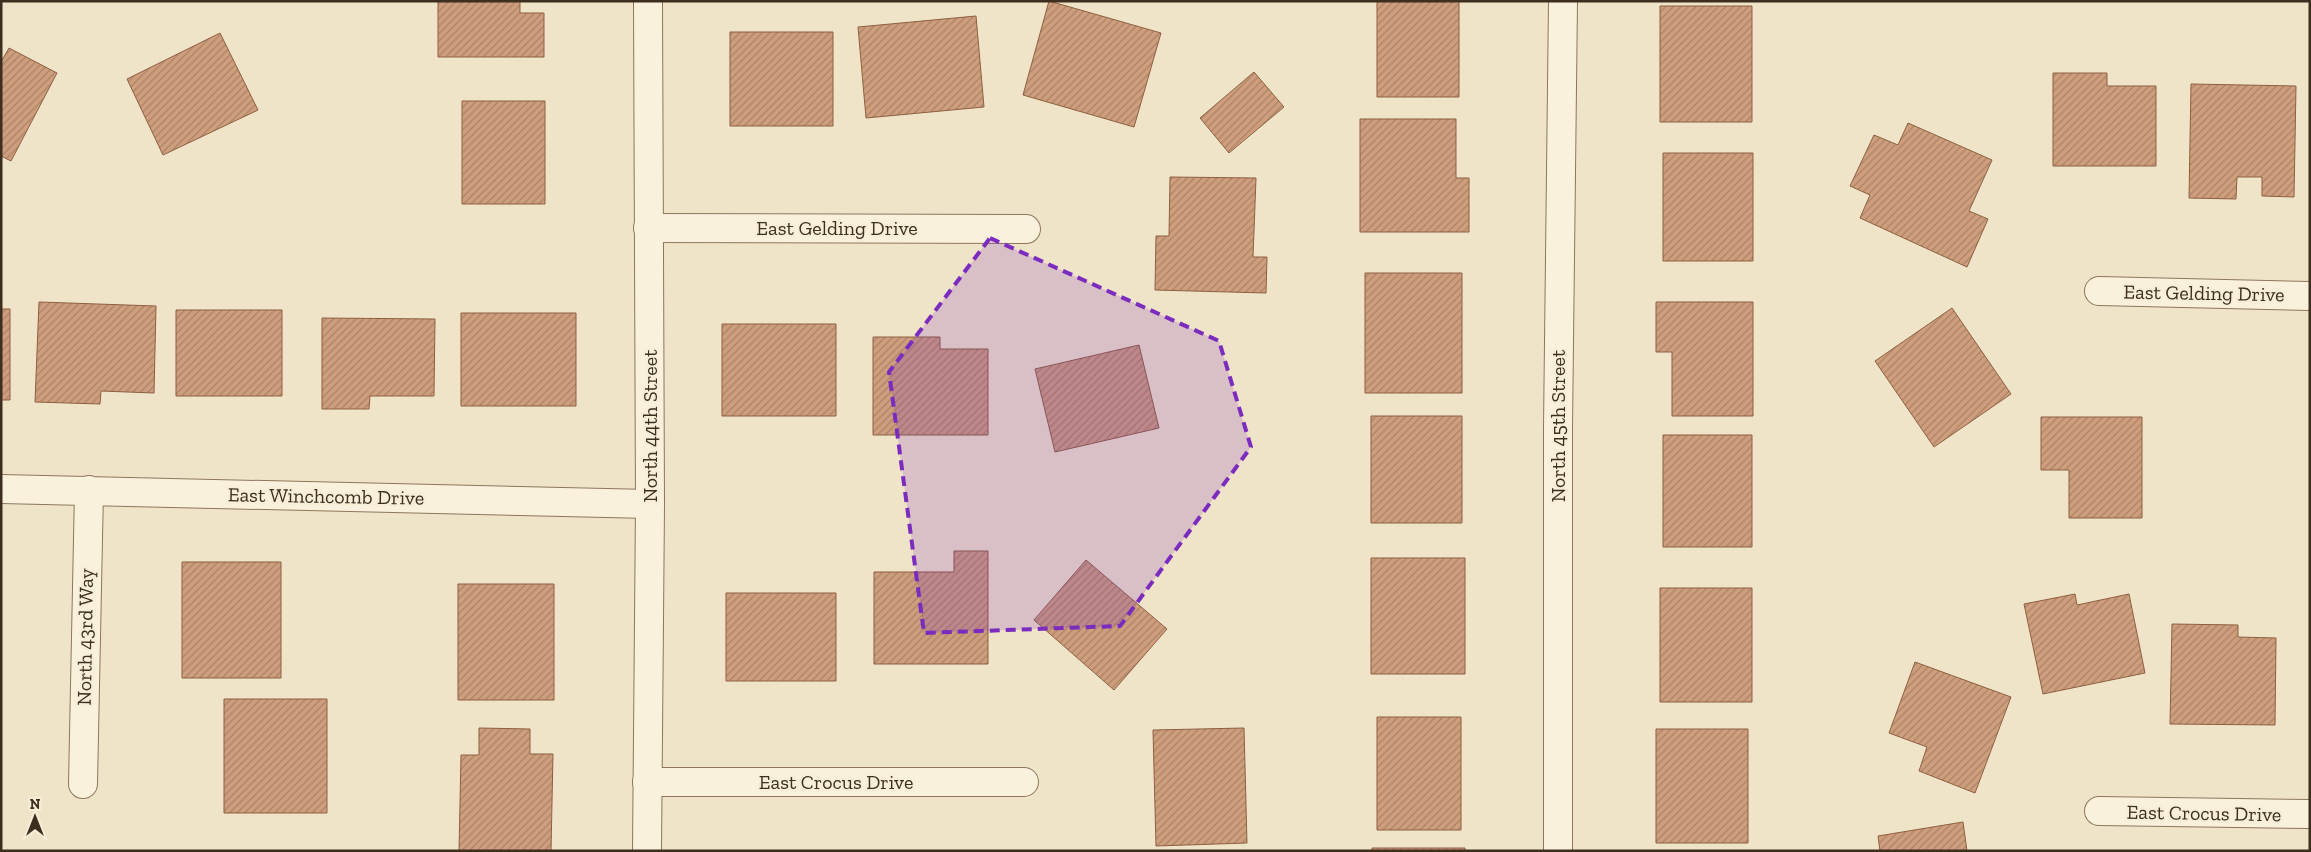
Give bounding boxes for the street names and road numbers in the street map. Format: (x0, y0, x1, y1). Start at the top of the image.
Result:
street label: East Gelding Drive (756, 216, 918, 240)
street label: East Gelding Drive (2123, 280, 2285, 306)
street label: North 44th Street (638, 349, 662, 503)
street label: North 45th Street (1546, 349, 1570, 502)
street label: East Winchcomb Drive (228, 482, 424, 510)
street label: North 43rd Way (72, 568, 98, 706)
street label: East Crocus Drive (759, 770, 913, 794)
street label: East Crocus Drive (2127, 800, 2281, 826)

